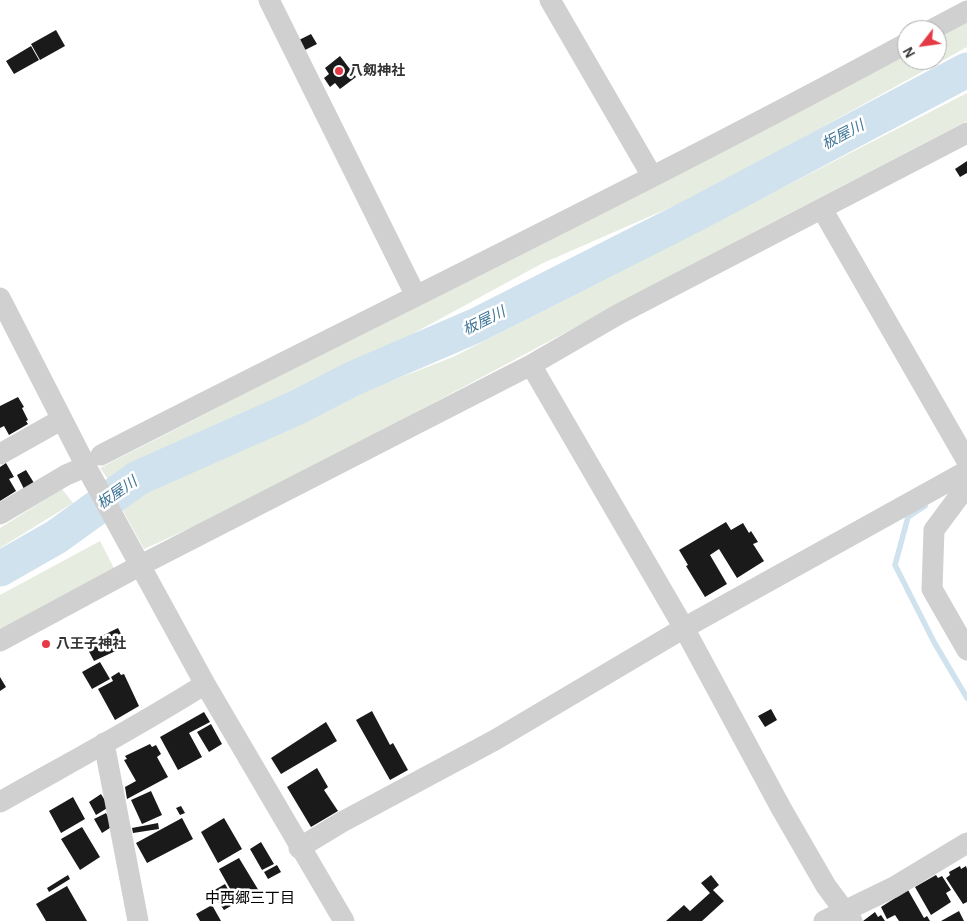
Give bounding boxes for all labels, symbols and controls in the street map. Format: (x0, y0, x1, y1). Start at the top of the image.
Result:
north arrow (897, 20, 947, 70)
text: N (901, 44, 918, 60)
place label: 八剱神社 (349, 63, 405, 79)
marker: 八剱神社 (333, 65, 345, 77)
water label: 板屋川 (819, 116, 867, 154)
water label: 板屋川 (460, 303, 508, 339)
water label: 板屋川 (93, 473, 141, 513)
place label: 八王子神社 (56, 636, 126, 652)
marker: 八王子神社 (40, 638, 52, 650)
district label: 中西郷三丁目 (205, 889, 295, 907)

